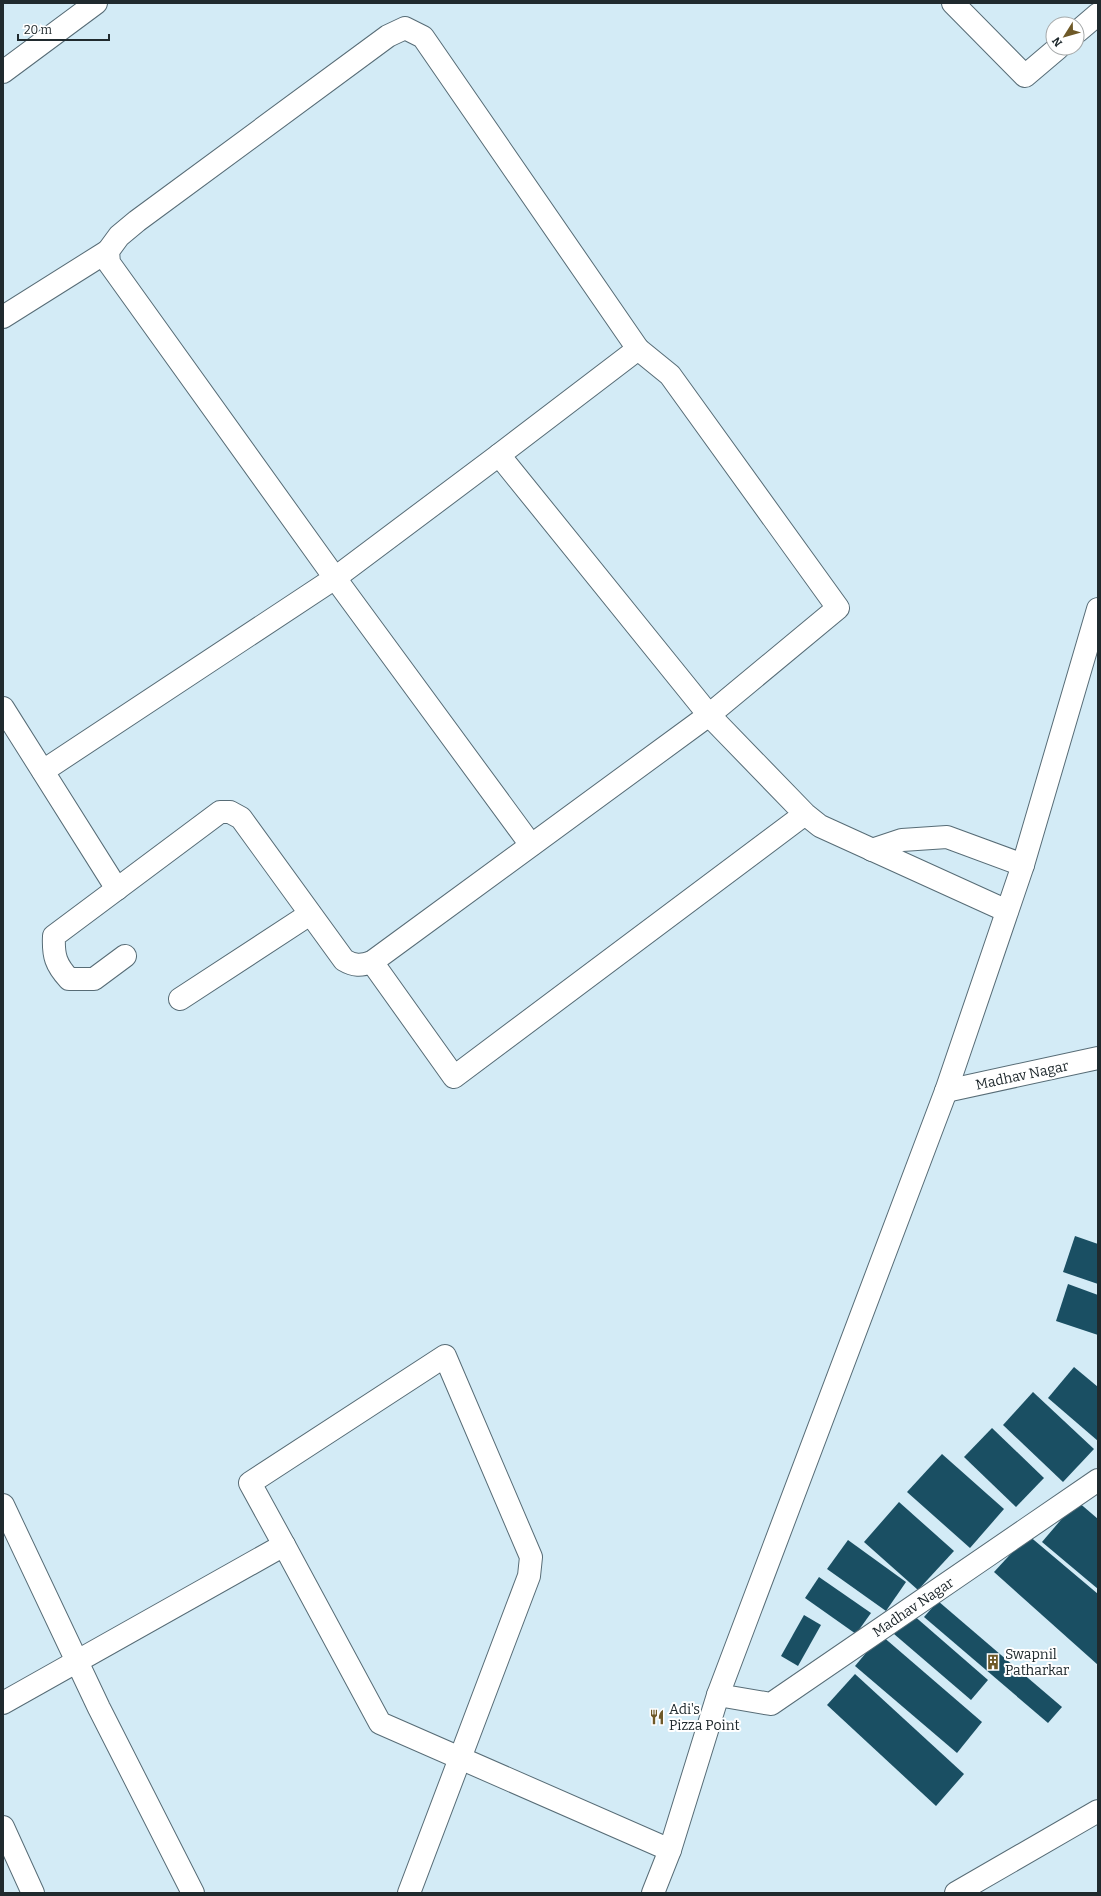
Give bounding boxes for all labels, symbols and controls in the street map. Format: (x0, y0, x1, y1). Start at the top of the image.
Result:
scale bar (18, 16, 109, 42)
north arrow (1045, 16, 1085, 56)
text: 20 m (24, 23, 53, 37)
text: N (1049, 34, 1065, 49)
street label: Madhav Nagar (974, 1057, 1070, 1094)
street label: Madhav Nagar (869, 1574, 957, 1641)
place label: Swapnil Patharkar (1005, 1646, 1069, 1679)
building icon: Swapnil Patharkar (984, 1653, 1002, 1671)
place label: Adi's Pizza Point (669, 1701, 740, 1734)
restaurant icon: Adi's Pizza Point (648, 1708, 666, 1726)

